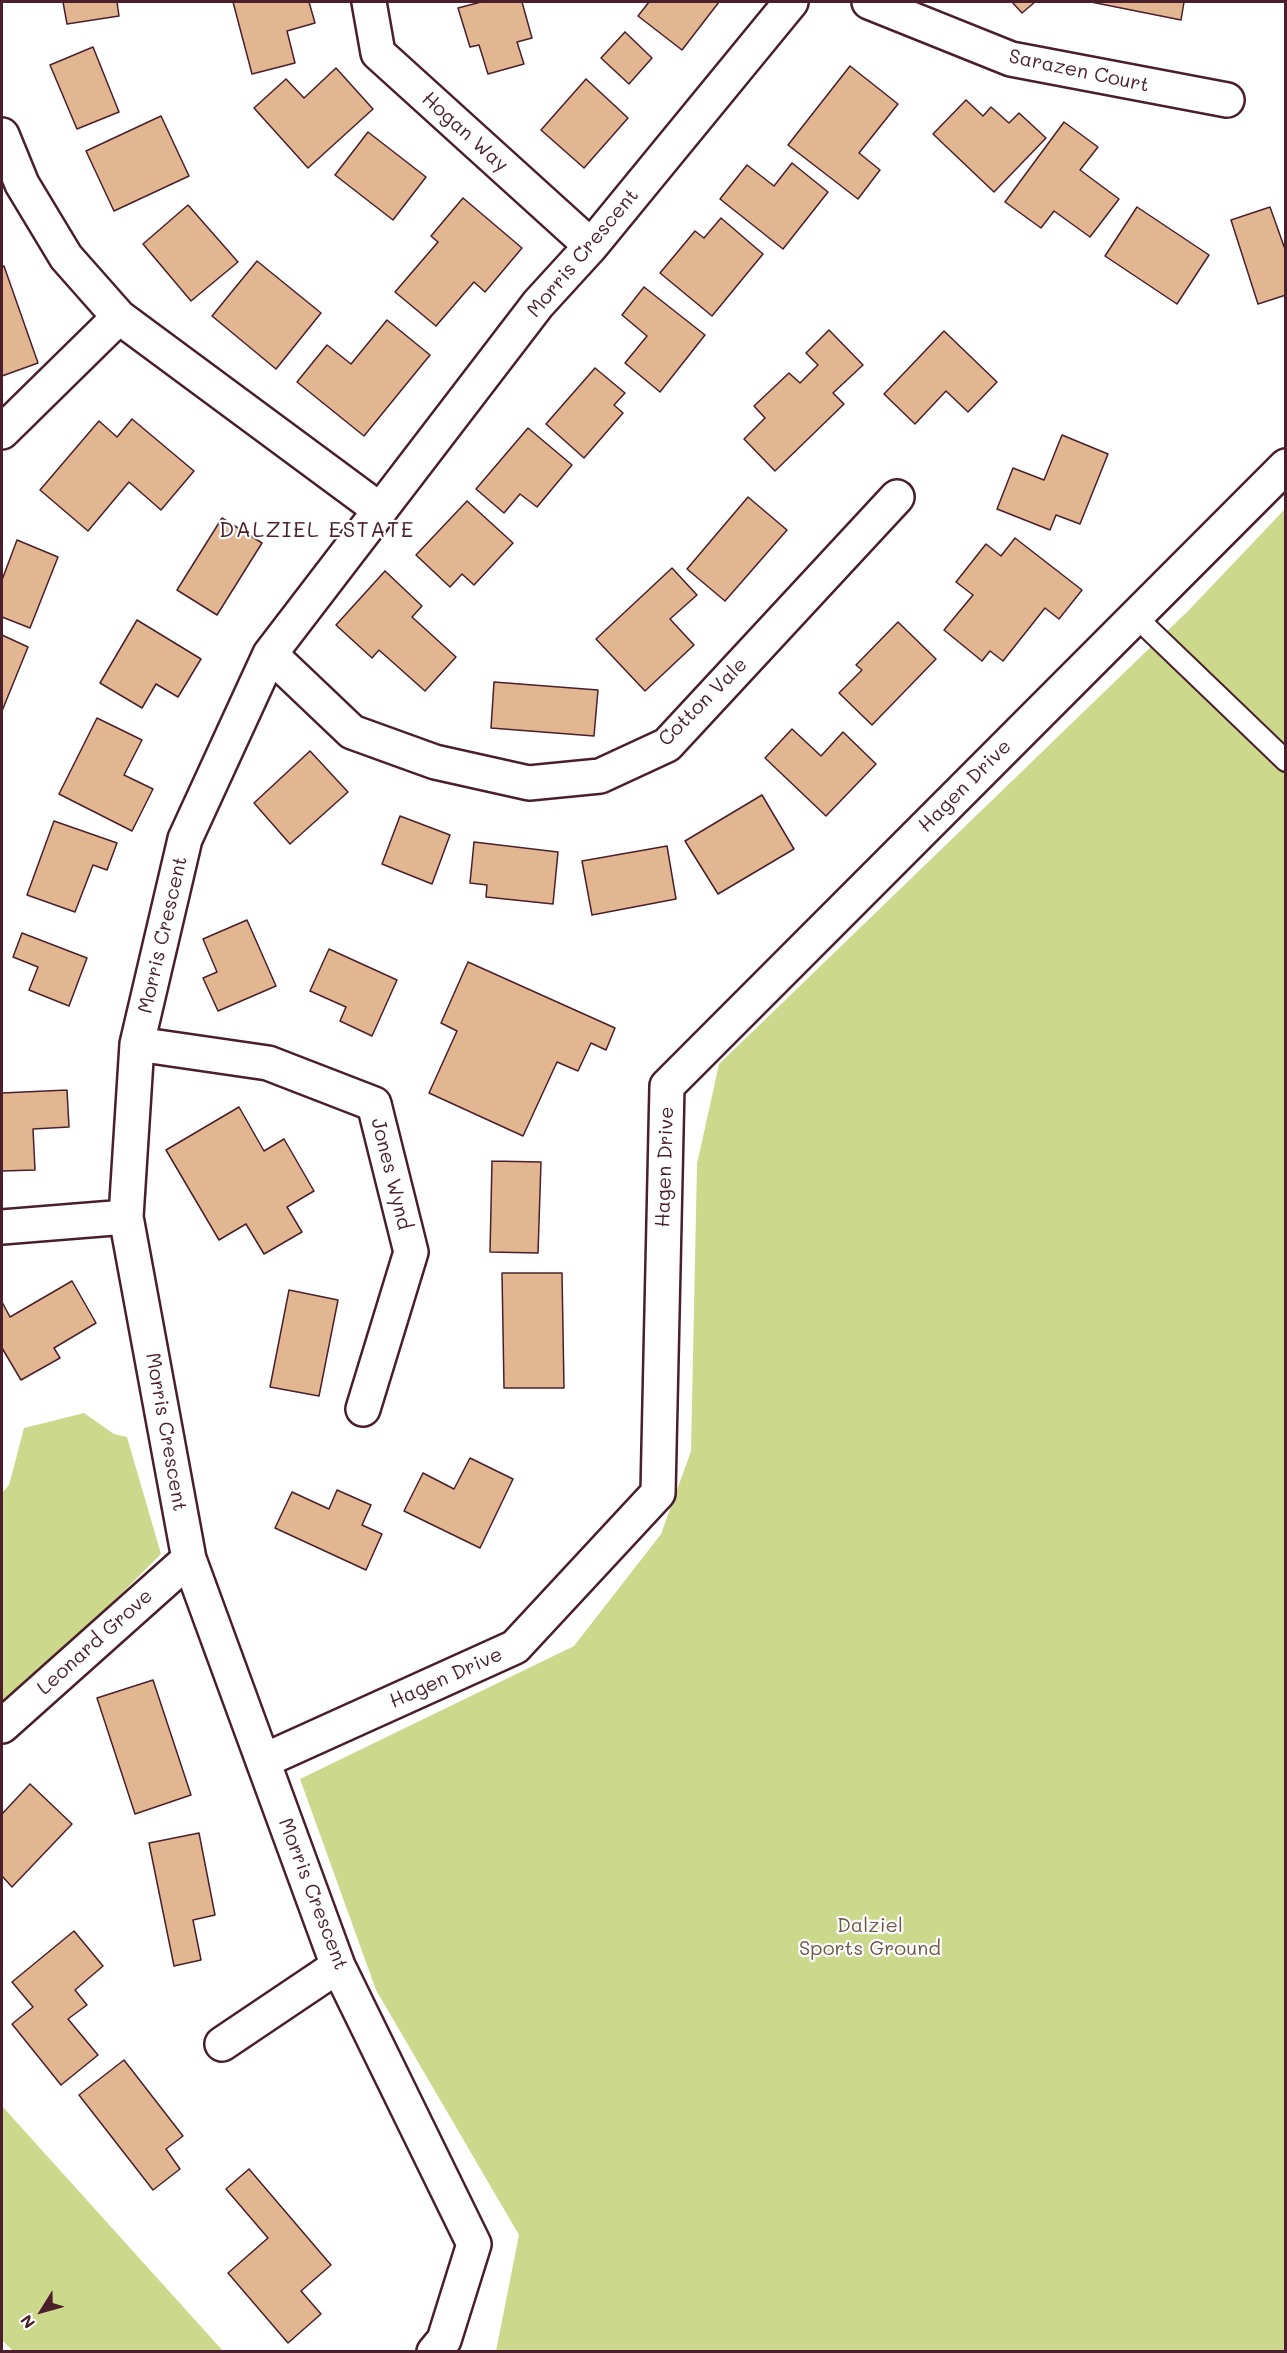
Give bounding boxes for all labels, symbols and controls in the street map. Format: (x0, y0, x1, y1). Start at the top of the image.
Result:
street label: Sarazen Court (1007, 44, 1151, 98)
street label: Hogan Way (417, 87, 513, 177)
street label: Morris Crescent (522, 184, 644, 322)
district label: DALZIEL ESTATE (219, 517, 415, 543)
street label: Cotton Vale (654, 653, 752, 751)
street label: Hagen Drive (914, 735, 1016, 837)
street label: Morris Crescent (133, 854, 193, 1016)
street label: Hagen Drive (651, 1106, 679, 1228)
street label: Jones Wynd (366, 1116, 416, 1232)
street label: Morris Crescent (140, 1351, 192, 1513)
street label: Leonard Grove (32, 1584, 158, 1700)
street label: Hagen Drive (386, 1642, 506, 1714)
street label: Morris Crescent (273, 1815, 353, 1973)
park label: Dalziel Sports Ground (799, 1914, 941, 1961)
north arrow (12, 2281, 72, 2341)
text: N (15, 2311, 39, 2333)

